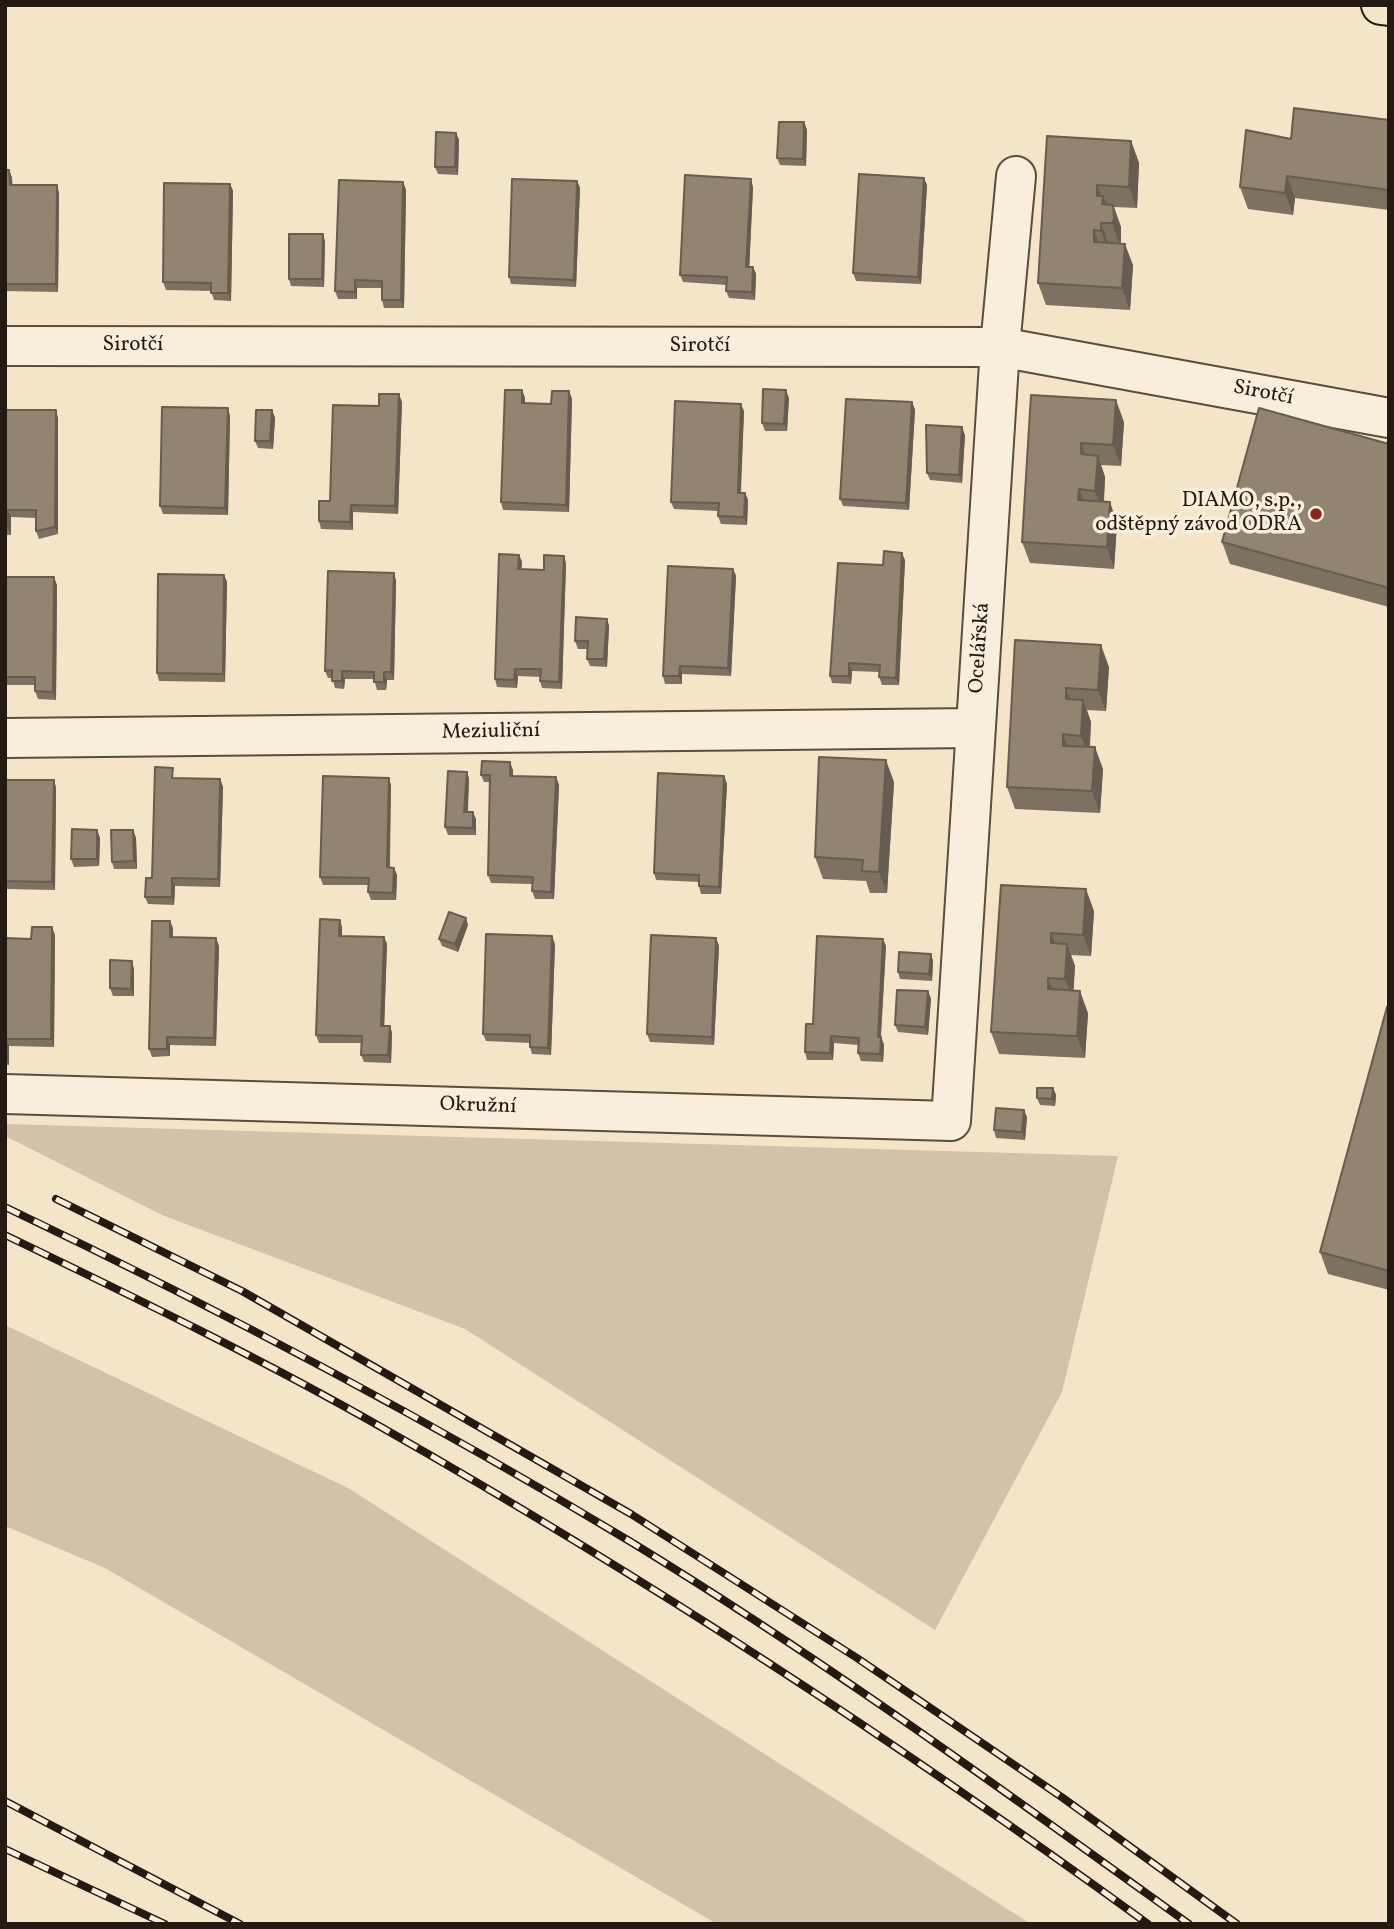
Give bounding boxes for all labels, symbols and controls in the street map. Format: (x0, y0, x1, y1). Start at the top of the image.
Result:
street label: Sirotčí (103, 333, 163, 359)
street label: Sirotčí (670, 334, 730, 360)
street label: Sirotčí (1231, 376, 1295, 412)
place label: DIAMO, s.p., odštěpný závod ODRA (1095, 489, 1302, 539)
marker: DIAMO, s.p., odštěpný závod ODRA (1308, 506, 1324, 522)
street label: Ocelářská (965, 602, 997, 694)
street label: Meziuliční (441, 720, 541, 746)
street label: Okružní (439, 1093, 517, 1121)

